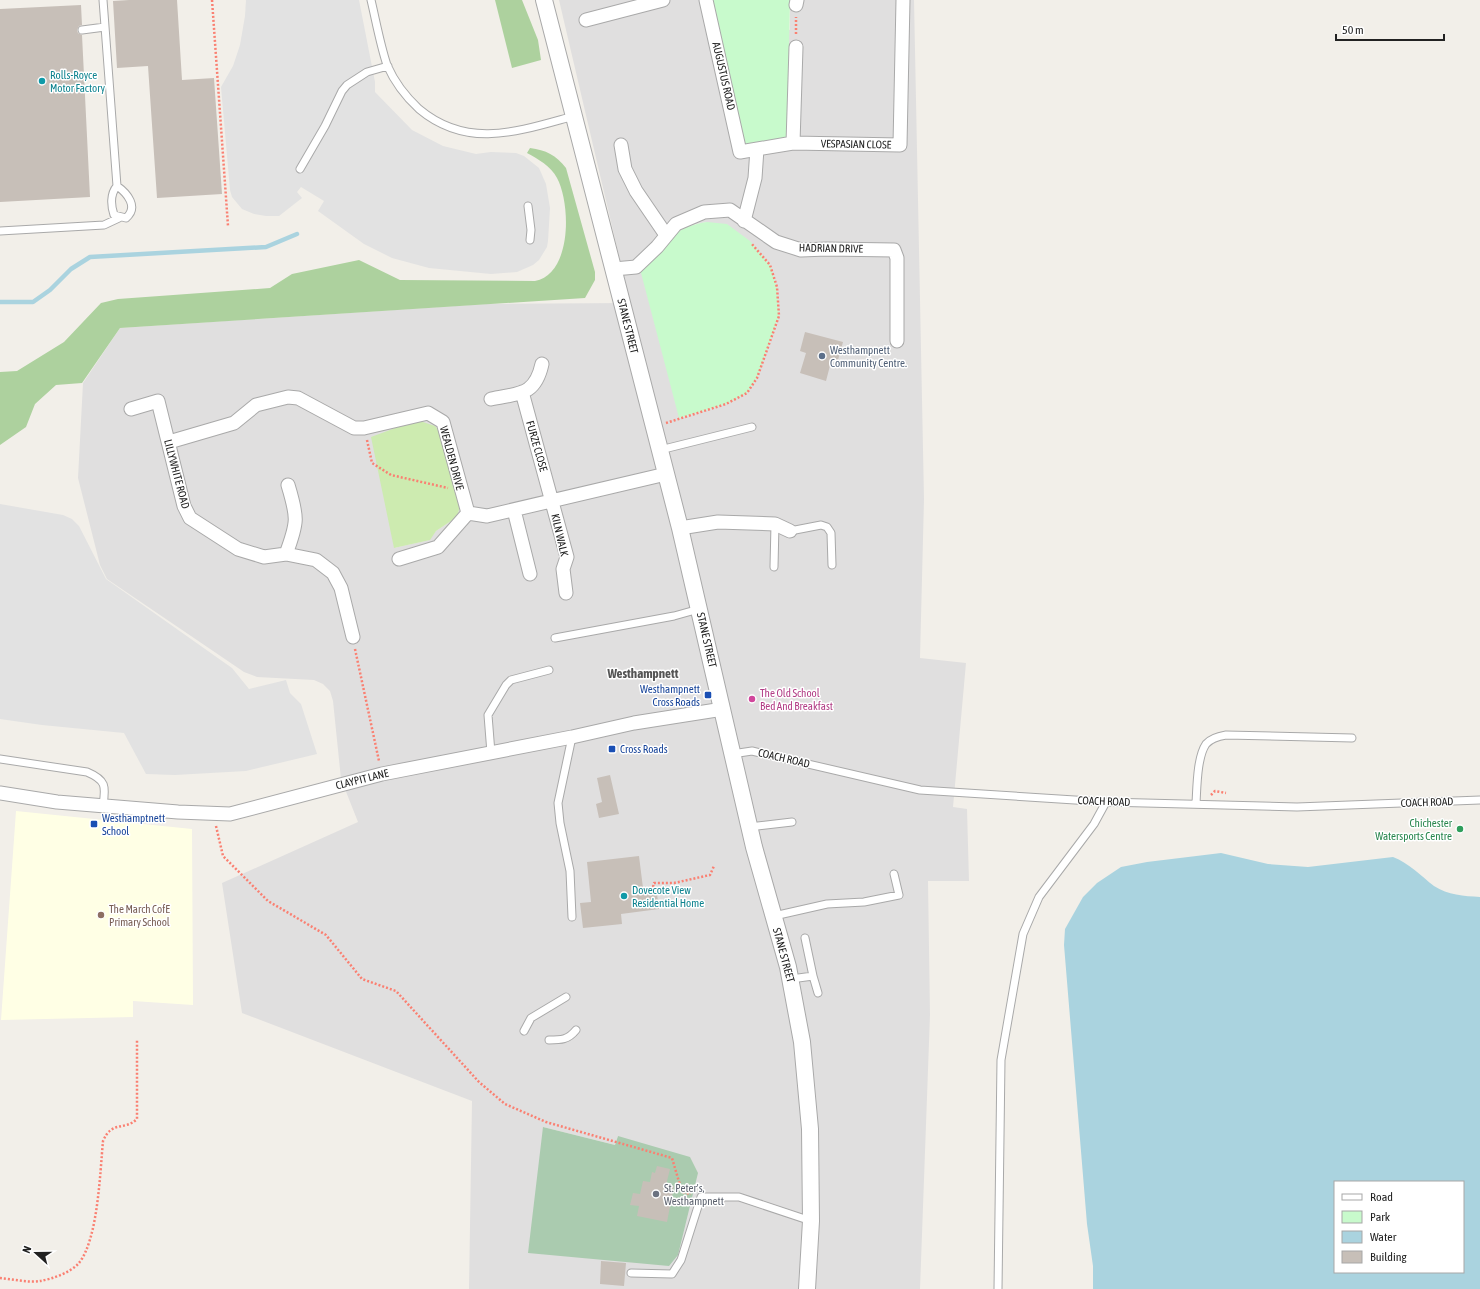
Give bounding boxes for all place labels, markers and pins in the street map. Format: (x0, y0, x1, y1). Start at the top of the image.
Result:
place label: Rolls-Royce Motor Factory (50, 69, 105, 94)
marker: Rolls-Royce Motor Factory (37, 76, 47, 86)
place label: Westhampnett Community Centre. (830, 344, 907, 369)
marker: Westhampnett Community Centre. (817, 351, 827, 361)
place label: Westhampnett Cross Roads (640, 683, 700, 708)
place label: The Old School Bed And Breakfast (760, 687, 833, 712)
marker: Westhampnett Cross Roads (703, 690, 713, 700)
marker: The Old School Bed And Breakfast (747, 694, 757, 704)
place label: Cross Roads (620, 743, 668, 755)
marker: Cross Roads (607, 744, 617, 754)
place label: Westhamptnett School (102, 812, 165, 837)
place label: Chichester Watersports Centre (1375, 817, 1453, 842)
marker: Westhamptnett School (89, 819, 99, 829)
marker: Chichester Watersports Centre (1455, 824, 1465, 834)
place label: Dovecote View Residential Home (632, 884, 704, 909)
marker: Dovecote View Residential Home (619, 891, 629, 901)
place label: The March CofE Primary School (109, 903, 170, 928)
marker: The March CofE Primary School (96, 910, 106, 920)
place label: St. Peter's, Westhampnett (664, 1182, 724, 1207)
marker: St. Peter's, Westhampnett (651, 1189, 661, 1199)

